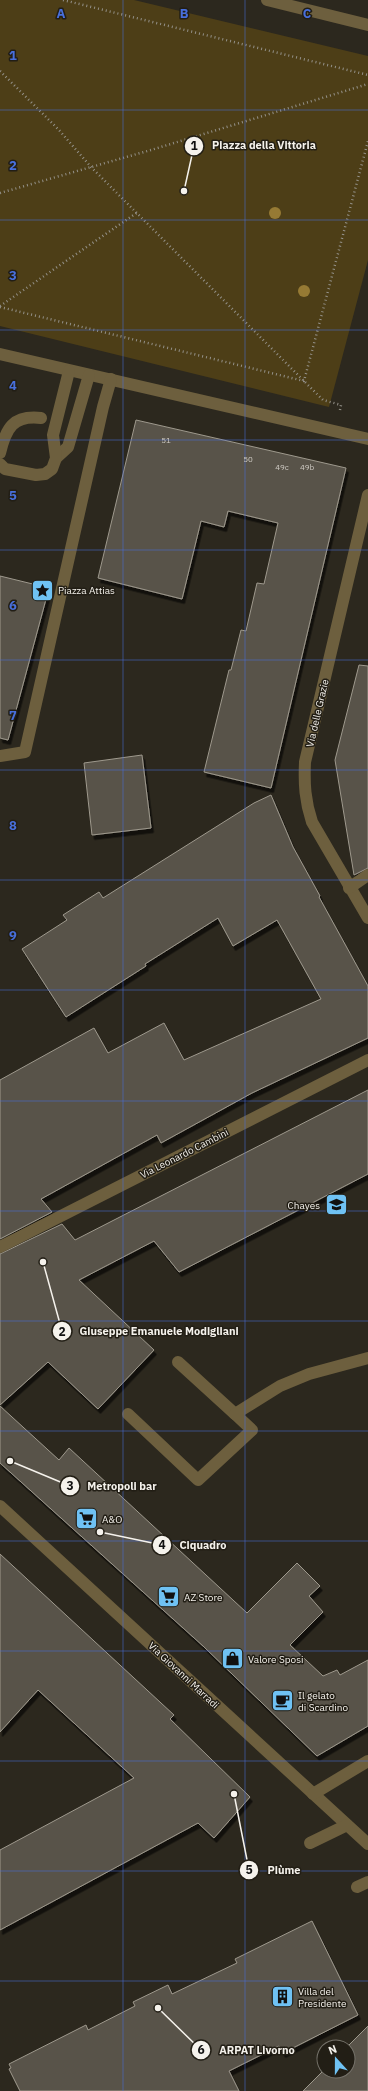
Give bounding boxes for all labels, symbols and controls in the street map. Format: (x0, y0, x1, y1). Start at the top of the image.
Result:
text: A (57, 5, 66, 22)
text: B (180, 5, 189, 22)
text: C (303, 5, 312, 22)
text: 1 (9, 47, 17, 64)
callout: Piazza della Vittoria (184, 134, 324, 157)
text: 1 (190, 138, 198, 153)
text: Piazza della Vittoria (212, 138, 316, 152)
text: 2 (9, 157, 17, 174)
text: 3 (9, 267, 17, 284)
text: 4 (9, 377, 17, 394)
house number: 51 (161, 435, 171, 445)
house number: 50 (243, 454, 253, 464)
house number: 49c (275, 462, 289, 472)
house number: 49b (300, 462, 314, 472)
text: 5 (9, 487, 17, 504)
place icon: Piazza Attias (30, 577, 56, 603)
place label: Piazza Attias (58, 584, 115, 597)
text: 6 (9, 597, 17, 614)
street label: Via delle Grazie (303, 677, 332, 748)
text: 7 (9, 707, 17, 724)
text: 8 (9, 817, 17, 834)
text: 9 (9, 927, 17, 944)
street label: Via Leonardo Cambini (138, 1126, 231, 1181)
school or university icon: Chayes (323, 1192, 349, 1218)
place label: Chayes (288, 1199, 320, 1212)
callout: Giuseppe Emanuele Modigliani (52, 1320, 247, 1343)
text: 2 (58, 1324, 66, 1339)
text: Giuseppe Emanuele Modigliani (79, 1324, 239, 1338)
callout: Metropoli bar (60, 1474, 165, 1497)
text: 3 (66, 1478, 74, 1493)
text: Metropoli bar (87, 1479, 157, 1493)
supermarket icon: A&O (73, 1506, 99, 1532)
place label: A&O (102, 1513, 122, 1526)
callout: Ciquadro (152, 1533, 235, 1556)
text: 4 (158, 1537, 166, 1552)
text: Ciquadro (179, 1538, 227, 1552)
supermarket icon: AZ Store (156, 1584, 182, 1610)
place label: AZ Store (184, 1591, 223, 1604)
street label: Via Giovanni Marradi (146, 1639, 222, 1712)
shop icon: Valore Sposi (220, 1646, 246, 1672)
place label: Valore Sposi (248, 1653, 304, 1666)
cafe icon: Il gelato di Scardino (270, 1688, 296, 1714)
place label: Il gelato di Scardino (298, 1689, 348, 1714)
callout: Piùme (239, 1858, 308, 1881)
text: 5 (245, 1862, 253, 1877)
text: Piùme (268, 1863, 300, 1877)
building icon: Villa del Presidente (269, 1984, 295, 2010)
place label: Villa del Presidente (298, 1985, 347, 2010)
callout: ARPAT Livorno (191, 2038, 303, 2061)
north arrow (316, 2039, 356, 2079)
text: 6 (197, 2042, 205, 2057)
text: N (326, 2042, 339, 2058)
text: ARPAT Livorno (219, 2043, 295, 2057)

